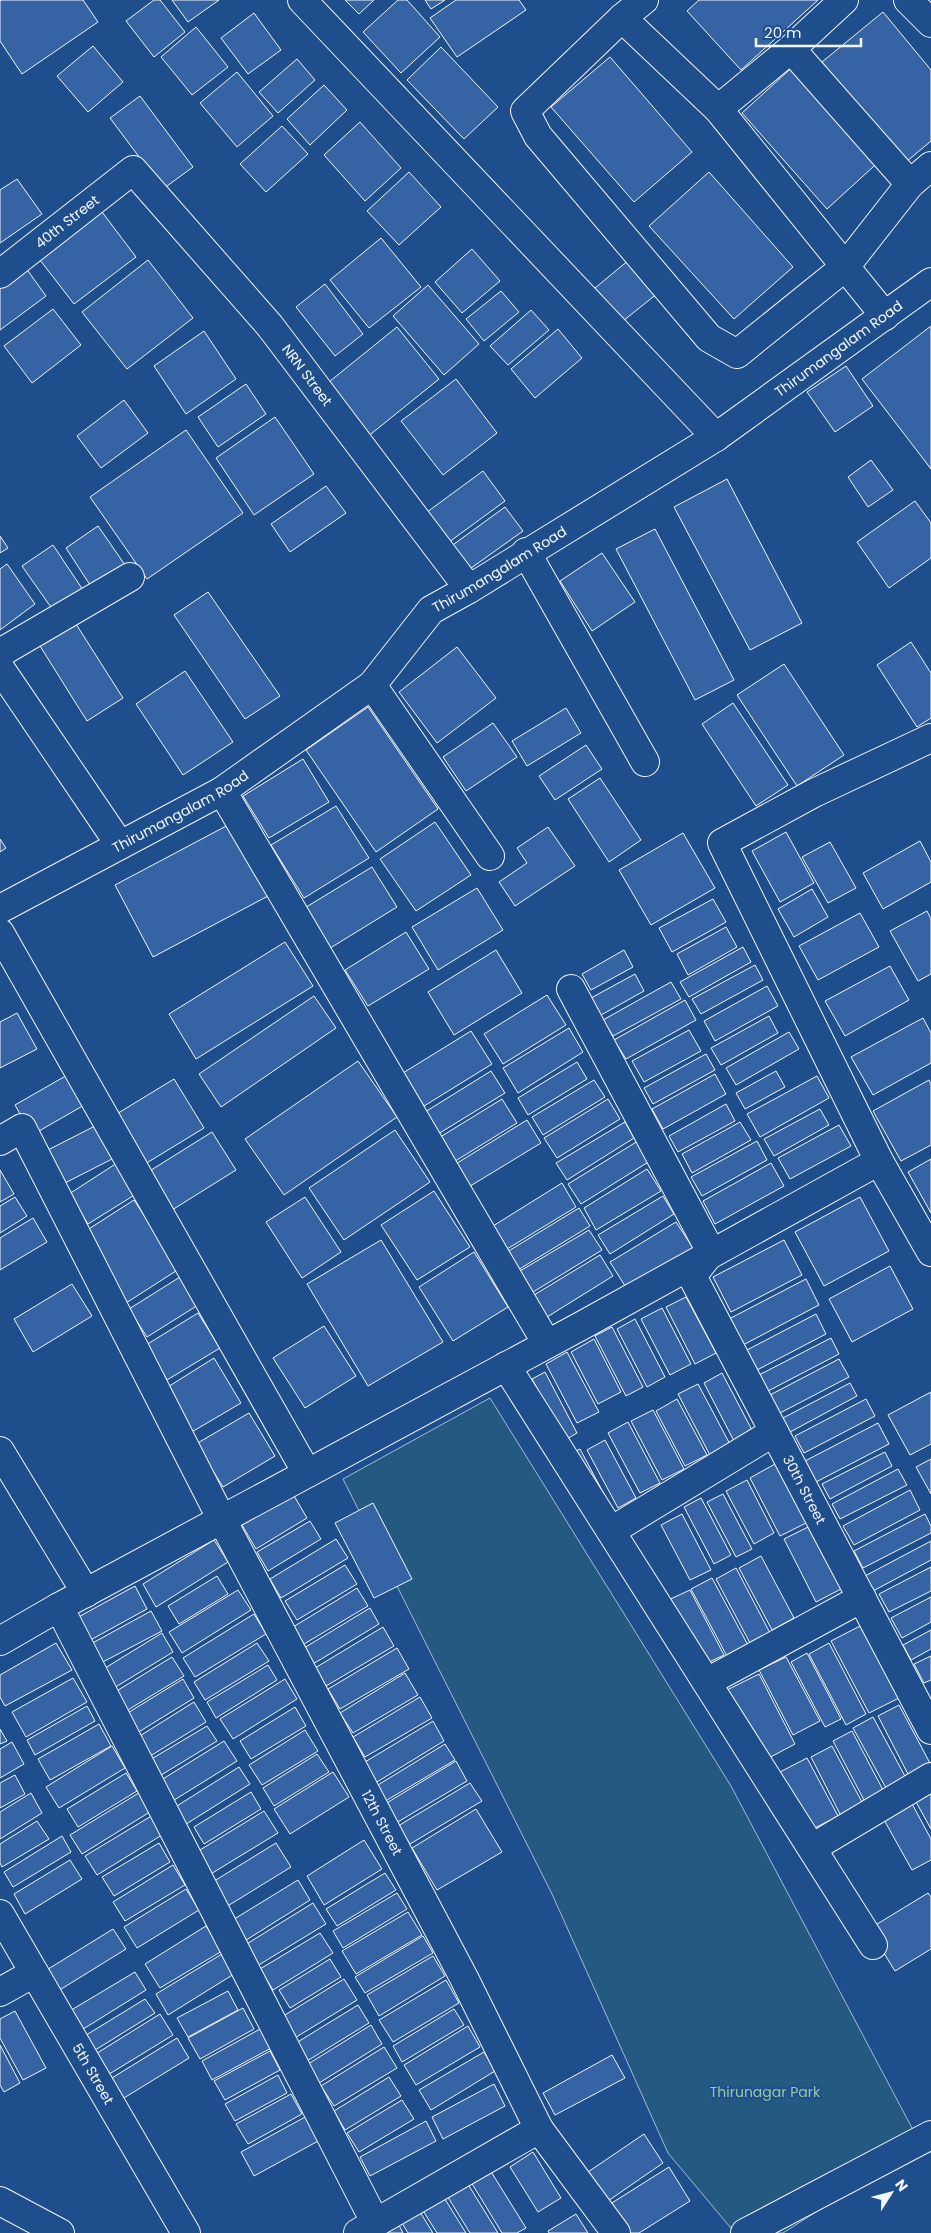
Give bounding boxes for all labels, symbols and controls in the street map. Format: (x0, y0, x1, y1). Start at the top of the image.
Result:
scale bar (756, 15, 861, 47)
text: 20 m (764, 22, 802, 43)
street label: 40th Street (31, 190, 103, 253)
street label: Thirumangalam Road (770, 296, 907, 402)
street label: NRN Street (277, 340, 337, 410)
street label: Thirumangalam Road (429, 521, 570, 617)
street label: Thirumangalam Road (109, 765, 253, 858)
street label: 30th Street (778, 1451, 831, 1528)
street label: 12th Street (356, 1786, 407, 1859)
street label: 5th Street (68, 2040, 119, 2108)
park label: Thirunagar Park (710, 2082, 821, 2102)
north arrow (866, 2168, 916, 2218)
text: N (890, 2175, 913, 2195)

